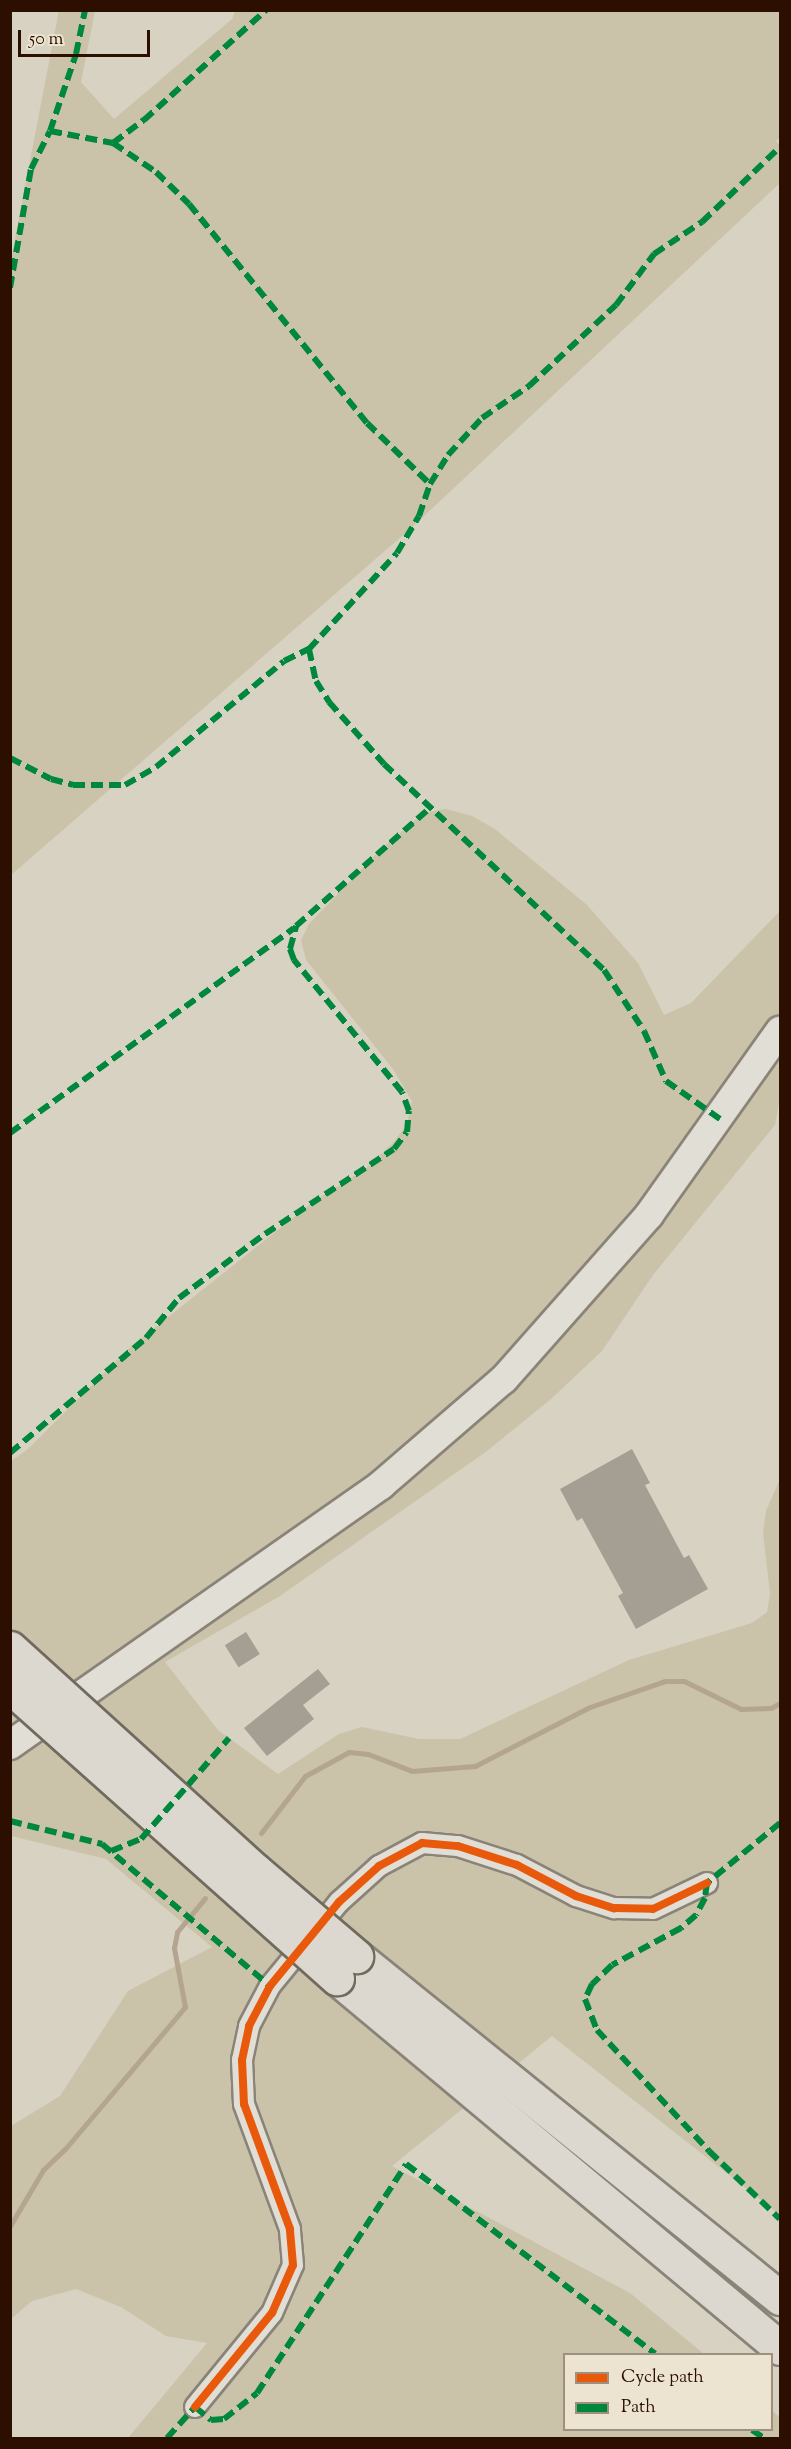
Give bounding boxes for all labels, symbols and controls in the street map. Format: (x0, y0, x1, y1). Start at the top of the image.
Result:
scale bar (21, 18, 153, 56)
text: 50 m (29, 27, 63, 53)
legend (563, 2353, 773, 2431)
text: Cycle path (621, 2365, 704, 2391)
text: Path (621, 2395, 656, 2421)

